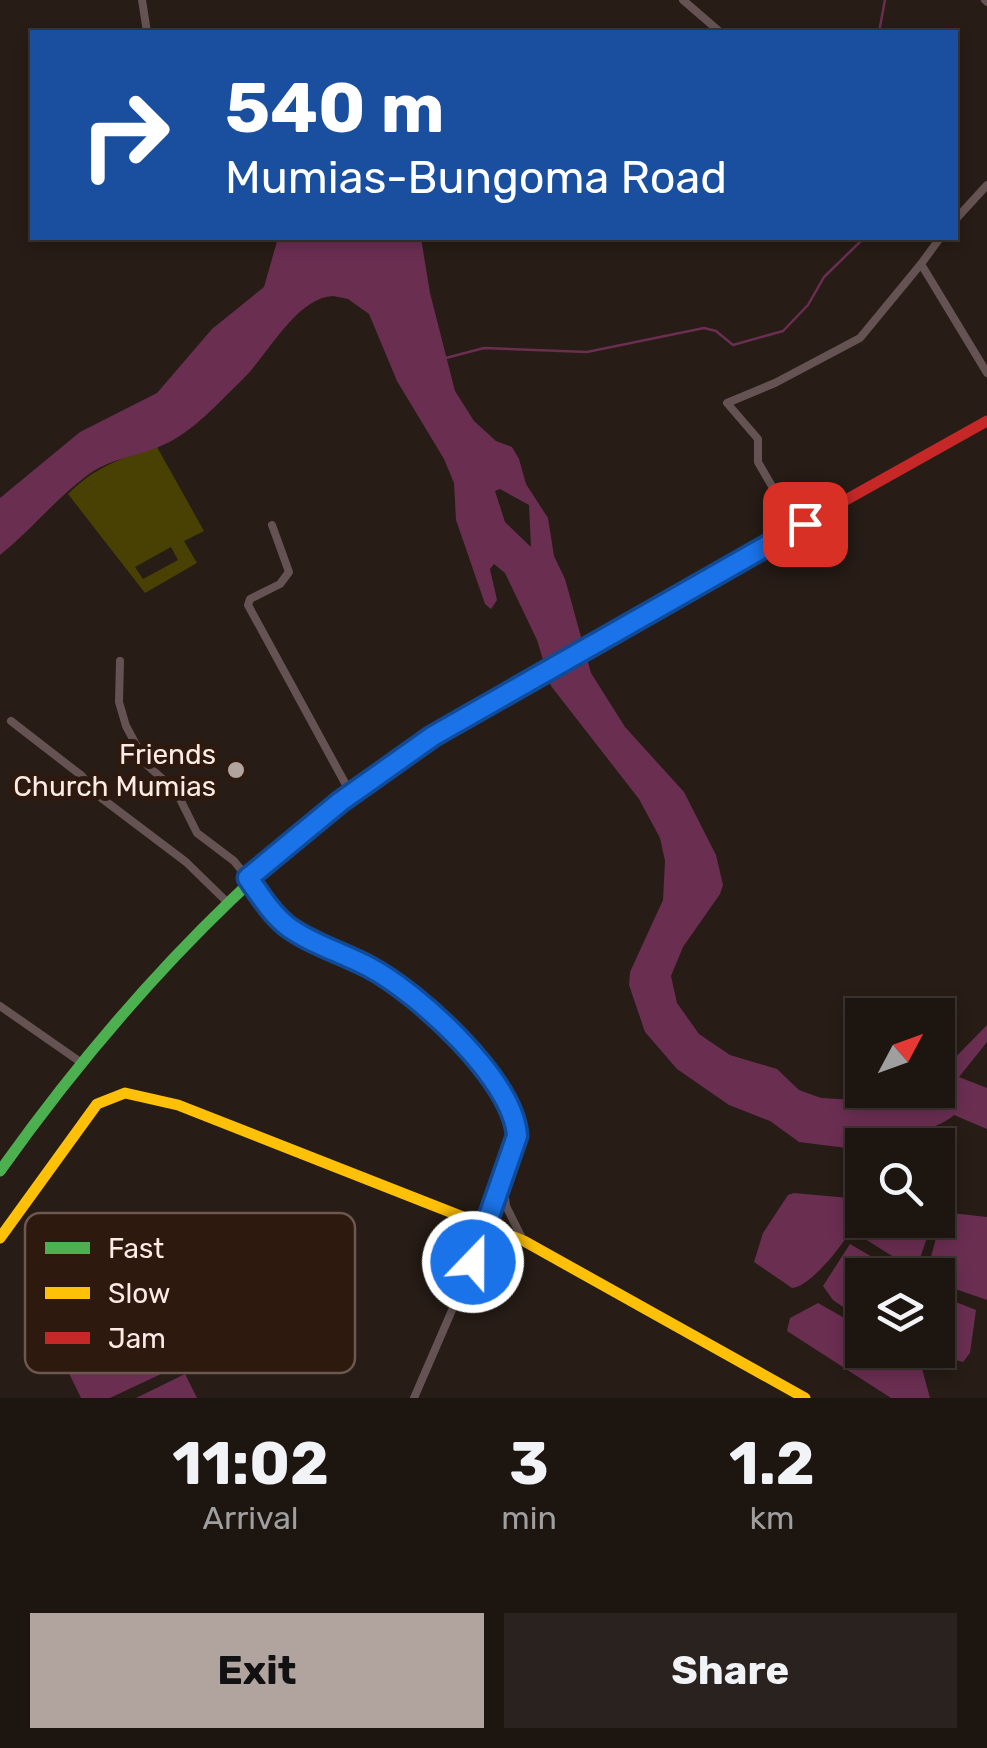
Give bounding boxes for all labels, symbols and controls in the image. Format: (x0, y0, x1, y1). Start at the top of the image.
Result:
text: 540 m (225, 67, 445, 150)
icon: right (60, 70, 190, 200)
text: Mumias-Bungoma Road (225, 151, 727, 204)
pin (763, 482, 848, 567)
icon: arrive (778, 497, 833, 552)
place label: Friends Church Mumias (13, 738, 216, 803)
marker: Friends Church Mumias (225, 759, 247, 781)
north arrow (845, 998, 955, 1108)
map controls (845, 998, 955, 1368)
button: search (845, 1128, 955, 1238)
position arrow (421, 1210, 525, 1314)
legend (25, 1213, 355, 1373)
text: Fast (108, 1232, 164, 1265)
button: layers (845, 1258, 955, 1368)
text: Slow (108, 1277, 170, 1310)
text: Jam (108, 1322, 166, 1355)
text: 11:02 (172, 1428, 329, 1499)
text: 3 (509, 1428, 549, 1499)
text: 1.2 (729, 1428, 815, 1499)
text: Arrival (203, 1499, 299, 1537)
text: min (501, 1499, 557, 1537)
text: km (749, 1499, 794, 1537)
button: Exit (30, 1613, 484, 1728)
button: Share (504, 1613, 957, 1728)

